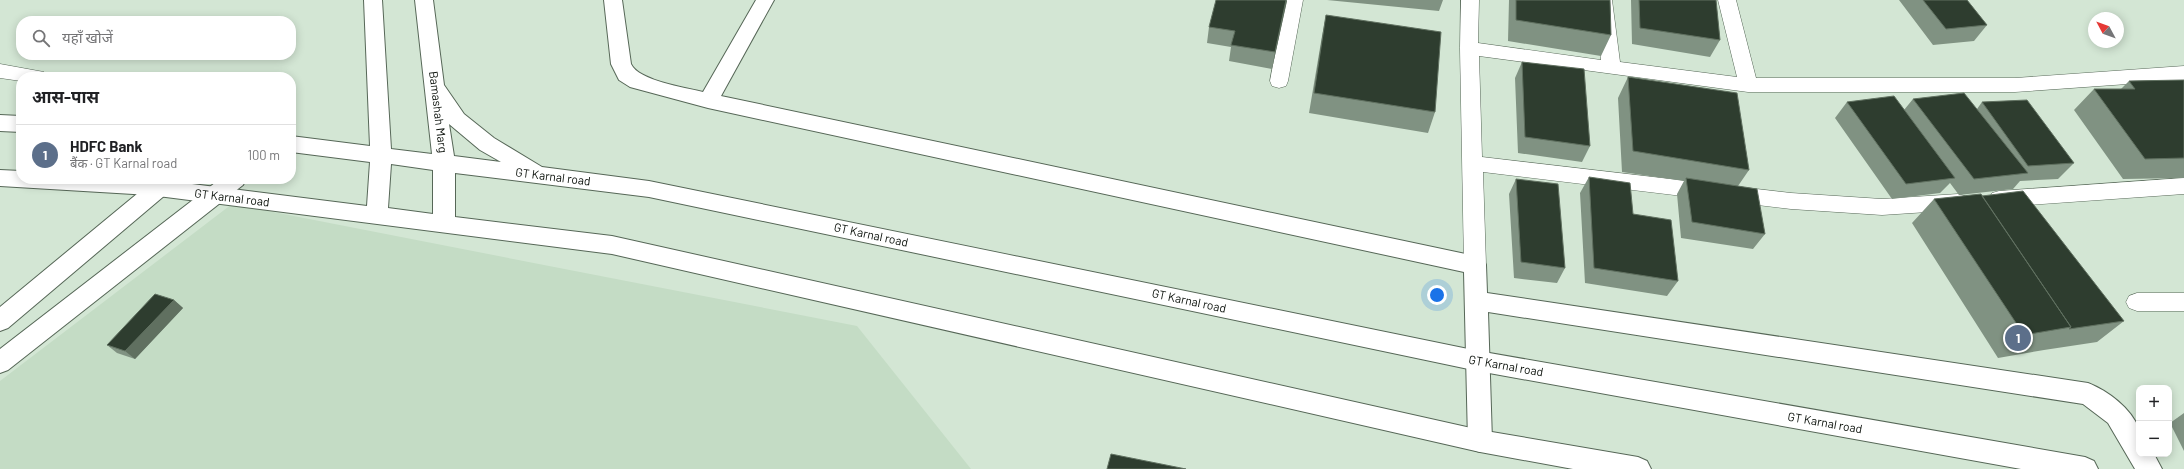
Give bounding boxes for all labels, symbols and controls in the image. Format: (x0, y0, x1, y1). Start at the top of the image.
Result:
north arrow (2088, 12, 2124, 48)
search box (16, 16, 296, 60)
icon: search (30, 27, 52, 49)
text: यहाँ खोजें (62, 28, 113, 46)
street label: Bamashah Marg (427, 70, 451, 154)
text: आस-पास (32, 86, 99, 106)
text: HDFC Bank (70, 137, 143, 155)
text: 1 (43, 147, 47, 163)
text: 100 m (247, 147, 280, 163)
text: बैंक · GT Karnal road (70, 155, 177, 171)
street label: GT Karnal road (515, 164, 591, 188)
street label: GT Karnal road (194, 185, 270, 209)
street label: GT Karnal road (833, 219, 910, 249)
street label: GT Karnal road (1151, 285, 1228, 315)
your location (1427, 285, 1447, 305)
pin: 1 (2005, 323, 2031, 353)
street label: GT Karnal road (1468, 352, 1545, 378)
map controls (2136, 385, 2172, 457)
button: + (2136, 385, 2172, 421)
street label: GT Karnal road (1787, 409, 1864, 435)
button: − (2136, 421, 2172, 457)

